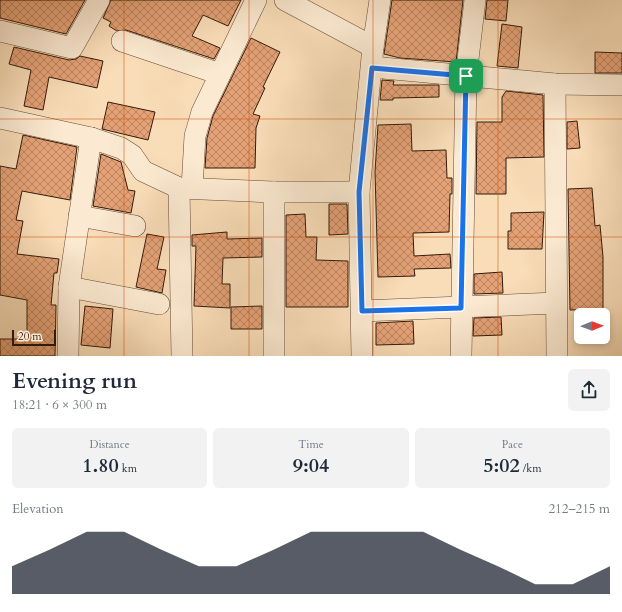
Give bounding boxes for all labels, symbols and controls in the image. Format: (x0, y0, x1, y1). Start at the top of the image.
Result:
pin (449, 59, 483, 93)
icon: arrive (455, 65, 477, 87)
north arrow (574, 308, 610, 344)
map controls (574, 308, 610, 344)
scale bar (12, 328, 56, 347)
text: 20 m (18, 329, 42, 344)
text: Evening run (12, 366, 137, 396)
button: share (568, 369, 610, 411)
text: 18:21 · 6 × 300 m (12, 396, 107, 414)
text: Distance (90, 437, 130, 452)
text: Time (298, 437, 324, 452)
text: Pace (502, 437, 523, 452)
text: 1.80 (82, 452, 119, 479)
text: 9:04 (293, 452, 329, 479)
text: 5:02 (483, 452, 520, 479)
text: km (119, 461, 137, 476)
text: /km (520, 461, 541, 476)
text: Elevation (12, 500, 64, 518)
text: 212–215 m (548, 500, 610, 518)

